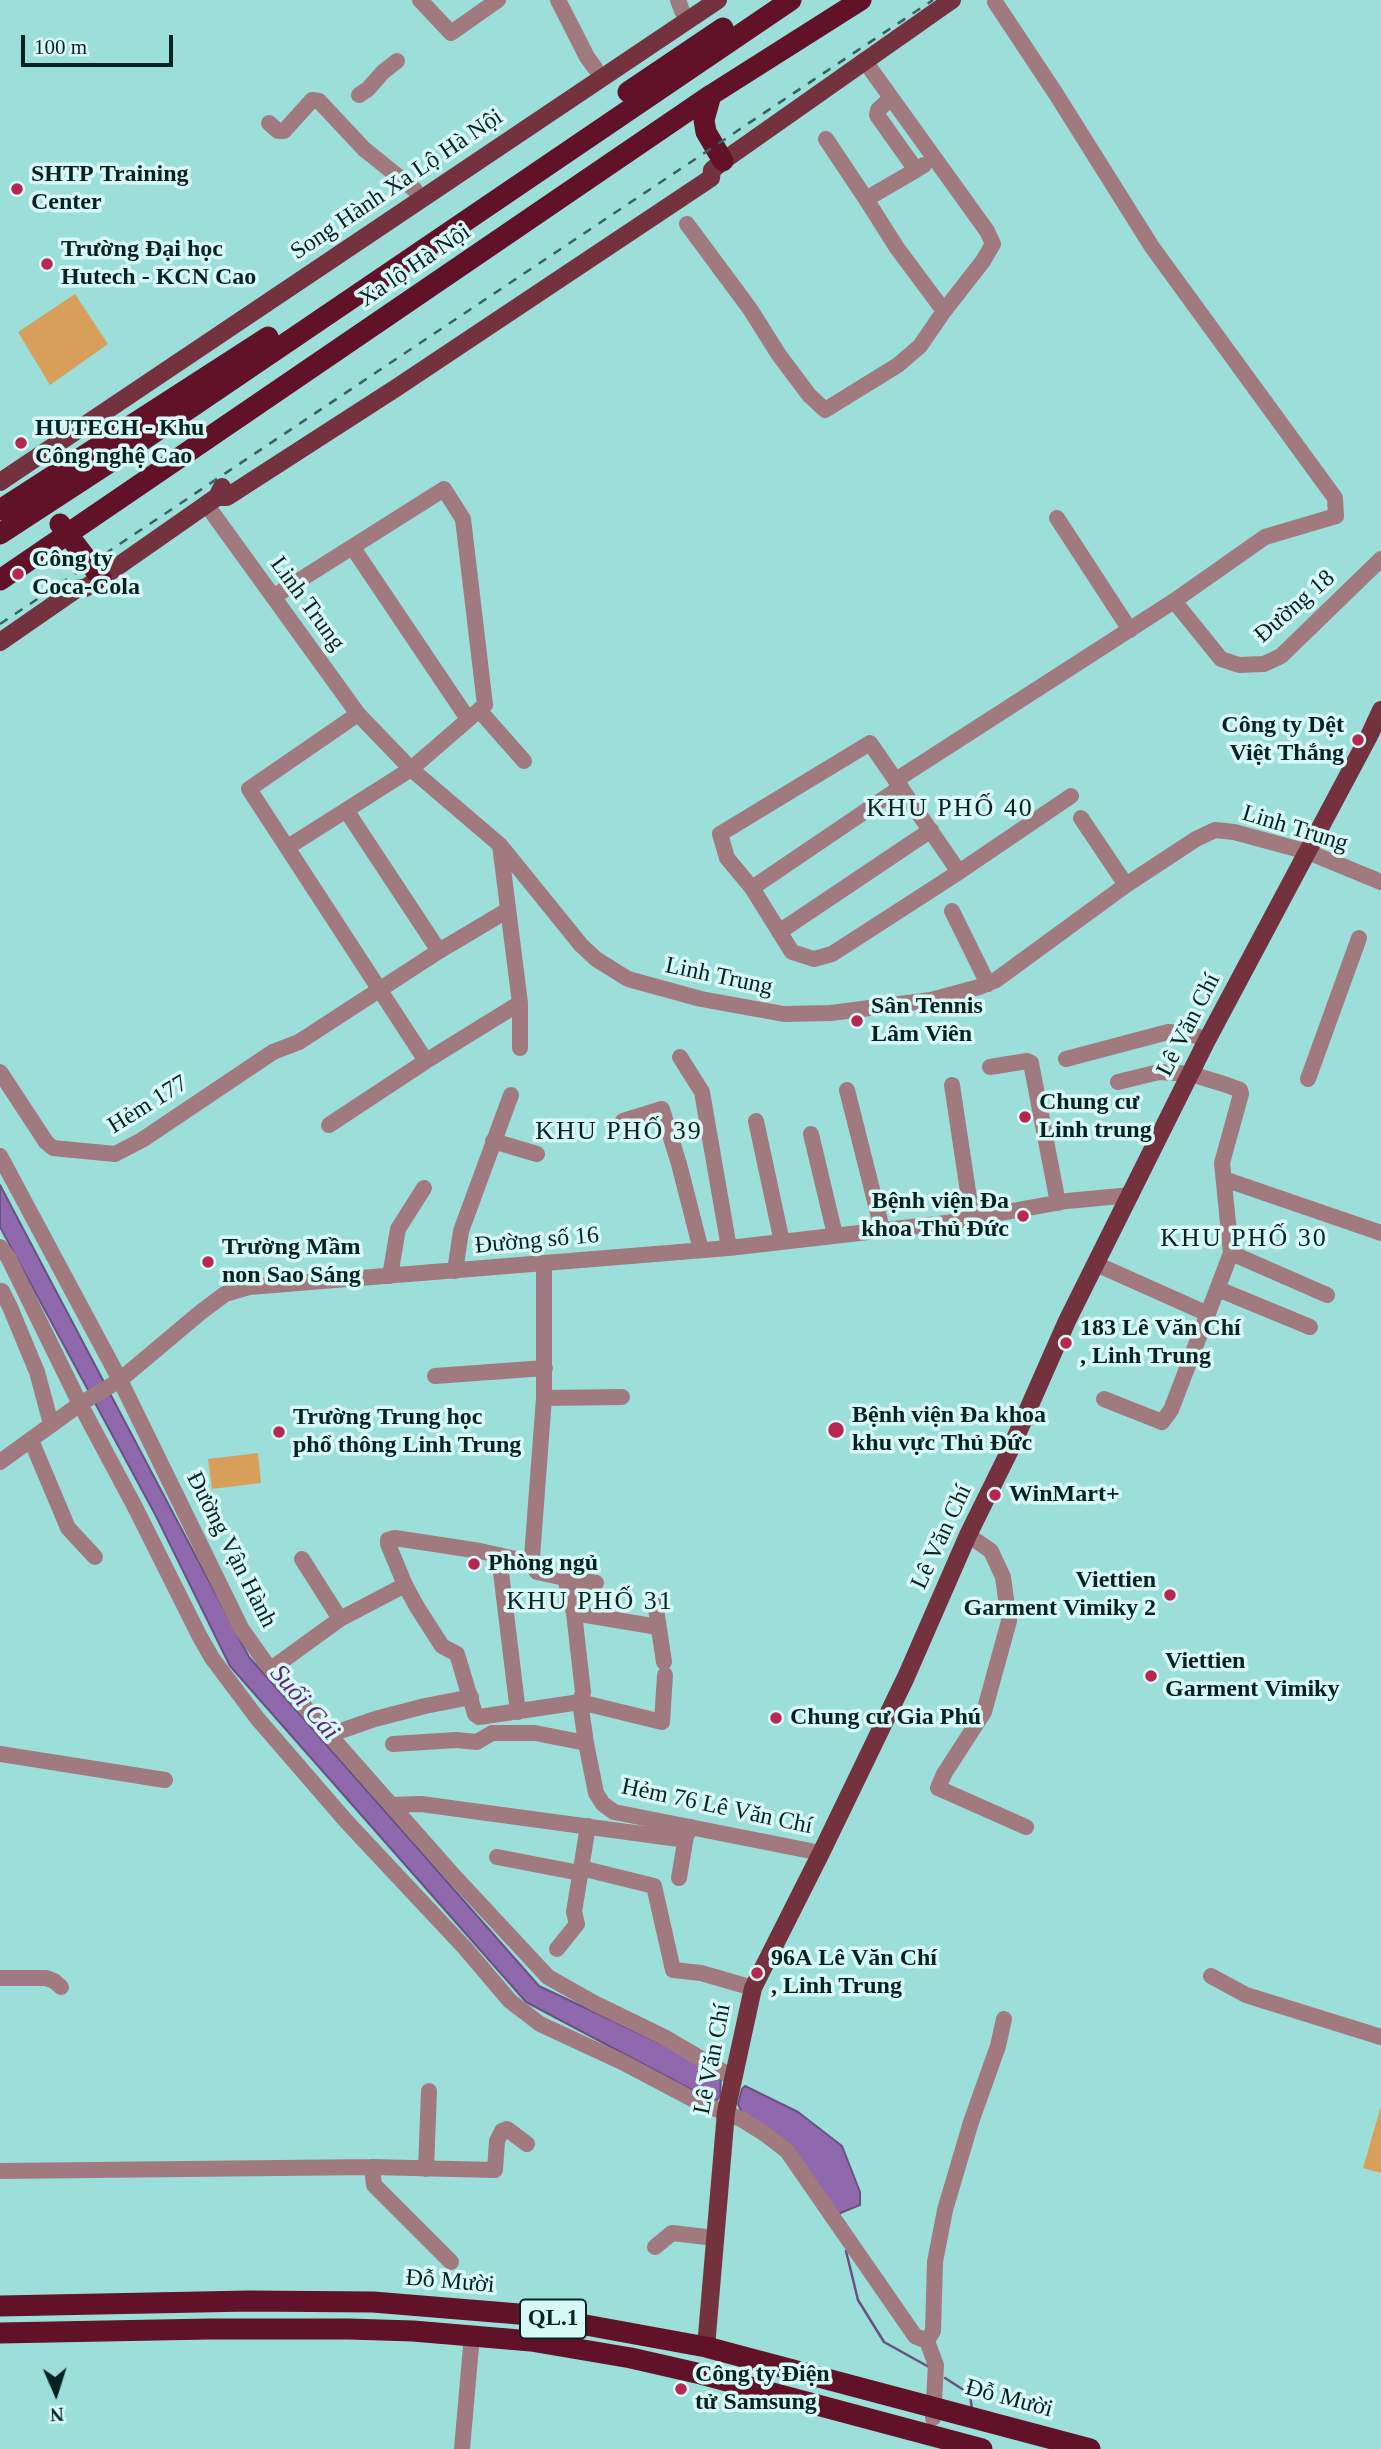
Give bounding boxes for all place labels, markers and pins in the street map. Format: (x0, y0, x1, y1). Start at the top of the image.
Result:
place label: SHTP Training Center (31, 161, 189, 217)
marker: SHTP Training Center (9, 181, 25, 197)
place label: Trường Đại học Hutech - KCN Cao (61, 236, 256, 292)
marker: Trường Đại học Hutech - KCN Cao (39, 256, 55, 272)
place label: HUTECH - Khu Công nghệ Cao (35, 415, 204, 471)
marker: HUTECH - Khu Công nghệ Cao (13, 435, 29, 451)
place label: Công ty Coca-Cola (32, 546, 140, 602)
marker: Công ty Coca-Cola (10, 566, 26, 582)
place label: Công ty Dệt Việt Thắng (1221, 712, 1344, 768)
marker: Công ty Dệt Việt Thắng (1350, 732, 1366, 748)
place label: Sân Tennis Lâm Viên (871, 993, 983, 1049)
marker: Sân Tennis Lâm Viên (849, 1013, 865, 1029)
place label: Chung cư Linh trung (1039, 1089, 1152, 1145)
marker: Chung cư Linh trung (1017, 1109, 1033, 1125)
place label: Bệnh viện Đa khoa Thủ Đức (861, 1188, 1009, 1244)
marker: Bệnh viện Đa khoa Thủ Đức (1015, 1208, 1031, 1224)
place label: Trường Mầm non Sao Sáng (222, 1234, 361, 1290)
marker: Trường Mầm non Sao Sáng (200, 1254, 216, 1270)
place label: 183 Lê Văn Chí , Linh Trung (1080, 1315, 1241, 1371)
marker: 183 Lê Văn Chí , Linh Trung (1058, 1335, 1074, 1351)
place label: Bệnh viện Đa khoa khu vực Thủ Đức (852, 1402, 1046, 1458)
place label: Trường Trung học phổ thông Linh Trung (293, 1404, 521, 1460)
marker: Bệnh viện Đa khoa khu vực Thủ Đức (826, 1420, 846, 1440)
marker: Trường Trung học phổ thông Linh Trung (271, 1424, 287, 1440)
place label: WinMart+ (1009, 1481, 1120, 1509)
marker: WinMart+ (987, 1487, 1003, 1503)
place label: Phòng ngủ (488, 1550, 598, 1578)
marker: Phòng ngủ (466, 1556, 482, 1572)
place label: Viettien Garment Vimiky 2 (964, 1567, 1156, 1623)
marker: Viettien Garment Vimiky 2 (1162, 1587, 1178, 1603)
place label: Viettien Garment Vimiky (1165, 1648, 1339, 1704)
marker: Viettien Garment Vimiky (1143, 1668, 1159, 1684)
place label: Chung cư Gia Phú (790, 1704, 981, 1732)
marker: Chung cư Gia Phú (768, 1710, 784, 1726)
place label: 96A Lê Văn Chí , Linh Trung (771, 1945, 937, 2001)
marker: 96A Lê Văn Chí , Linh Trung (749, 1965, 765, 1981)
place label: Công ty Điện tử Samsung (695, 2361, 830, 2417)
marker: Công ty Điện tử Samsung (673, 2381, 689, 2397)

